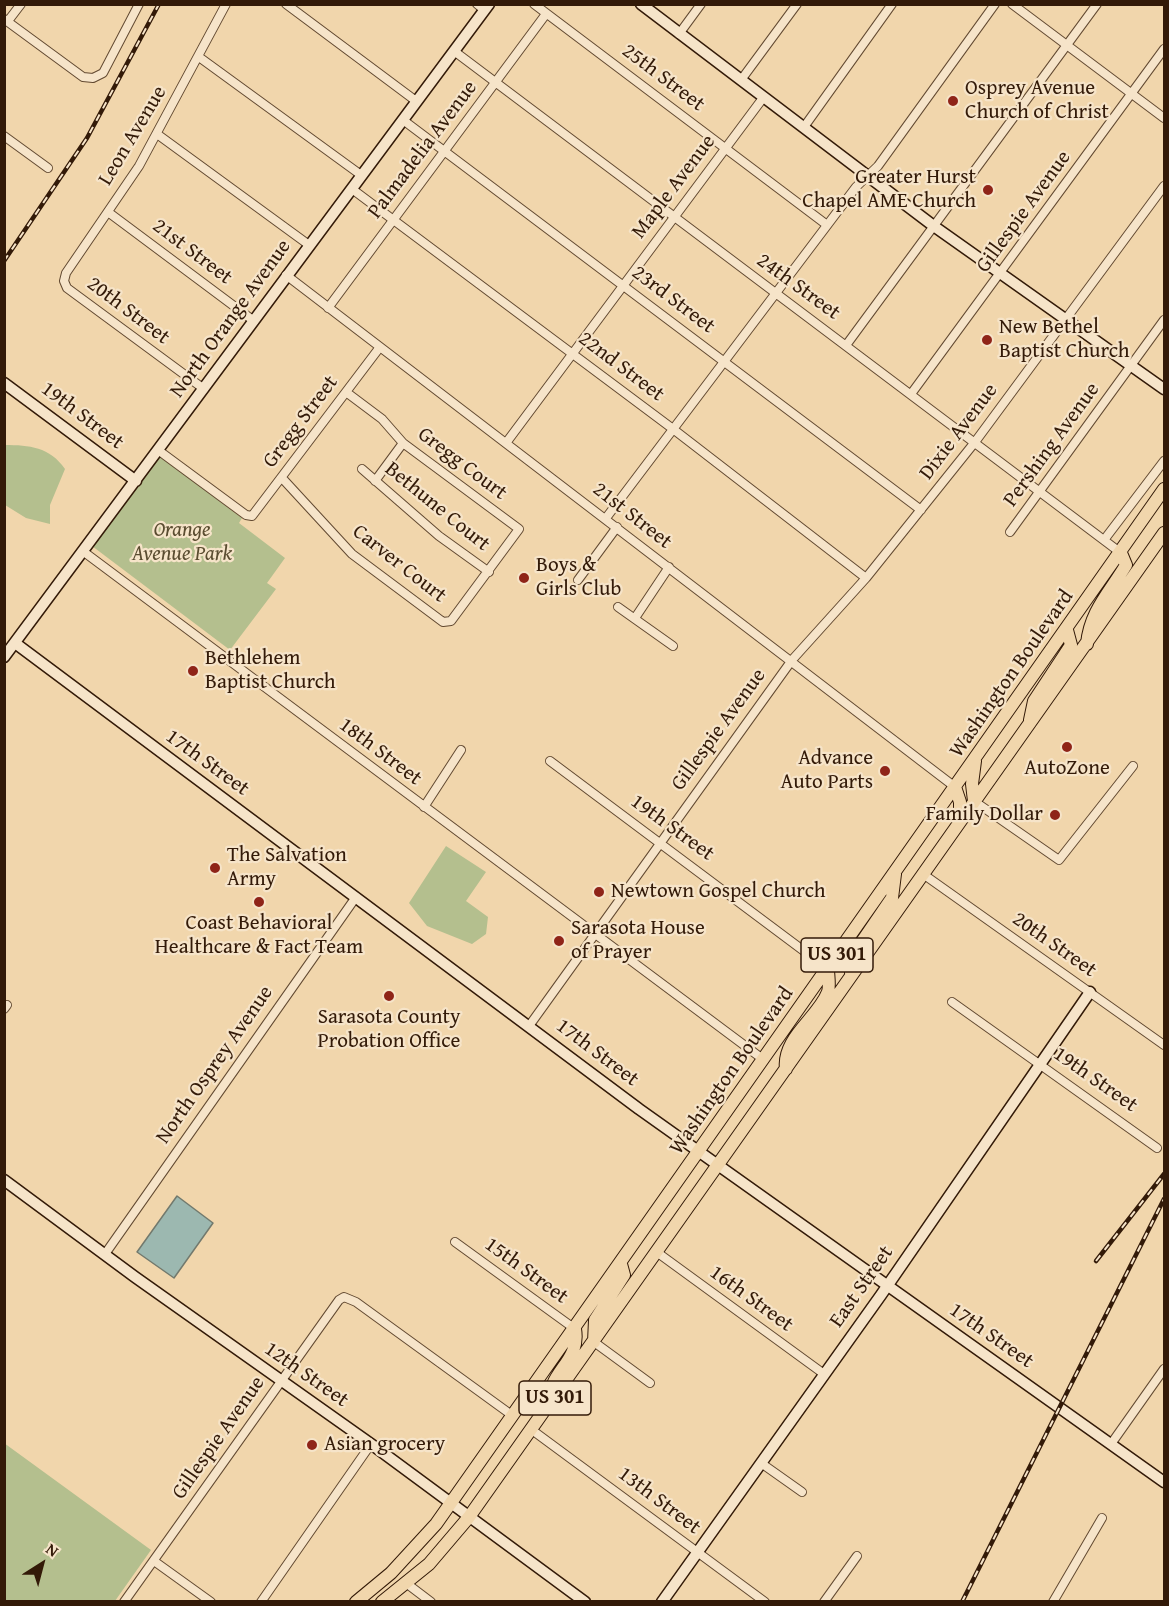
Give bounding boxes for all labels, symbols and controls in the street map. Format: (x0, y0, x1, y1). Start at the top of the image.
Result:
street label: 25th Street (617, 39, 709, 117)
street label: Palmadelia Avenue (363, 76, 483, 224)
place label: Osprey Avenue Church of Christ (965, 76, 1109, 126)
street label: Leon Avenue (93, 82, 173, 190)
marker: Osprey Avenue Church of Christ (946, 94, 960, 108)
street label: Maple Avenue (627, 130, 721, 244)
street label: Gillespie Avenue (971, 146, 1077, 278)
place label: Greater Hurst Chapel AME Church (802, 165, 976, 215)
marker: Greater Hurst Chapel AME Church (981, 183, 995, 197)
street label: 21st Street (147, 214, 237, 290)
street label: North Orange Avenue (165, 235, 297, 403)
street label: 24th Street (751, 248, 845, 326)
street label: 23rd Street (626, 261, 720, 339)
street label: 20th Street (82, 272, 174, 350)
place label: New Bethel Baptist Church (999, 315, 1130, 365)
street label: 22nd Street (573, 327, 669, 407)
marker: New Bethel Baptist Church (980, 333, 994, 347)
street label: Gregg Street (258, 371, 344, 473)
street label: 19th Street (36, 377, 128, 455)
street label: Pershing Avenue (999, 378, 1105, 512)
street label: Dixie Avenue (915, 379, 1003, 485)
street label: Gregg Court (412, 422, 512, 506)
street label: Bethune Court (379, 457, 495, 557)
street label: 21st Street (587, 477, 677, 555)
park label: Orange Avenue Park (132, 518, 232, 568)
street label: Carver Court (347, 519, 451, 609)
place label: Boys & Girls Club (536, 553, 621, 603)
marker: Boys & Girls Club (517, 571, 531, 585)
street label: Washington Boulevard (945, 585, 1079, 763)
place label: Bethlehem Baptist Church (205, 646, 336, 696)
marker: Bethlehem Baptist Church (186, 664, 200, 678)
street label: Gillespie Avenue (666, 664, 772, 796)
street label: 18th Street (334, 713, 426, 791)
street label: 17th Street (160, 724, 254, 802)
marker: AutoZone (1060, 740, 1074, 754)
place label: Advance Auto Parts (781, 746, 873, 796)
place label: AutoZone (1024, 756, 1110, 782)
marker: Advance Auto Parts (878, 764, 892, 778)
street label: 19th Street (625, 789, 719, 867)
place label: Family Dollar (926, 802, 1043, 828)
marker: Family Dollar (1048, 808, 1062, 822)
place label: The Salvation Army (227, 843, 347, 893)
marker: The Salvation Army (208, 861, 222, 875)
place label: Newtown Gospel Church (611, 879, 825, 905)
marker: Newtown Gospel Church (592, 885, 606, 899)
marker: Coast Behavioral Healthcare & Fact Team (252, 895, 266, 909)
street label: 20th Street (1007, 907, 1101, 983)
place label: Coast Behavioral Healthcare & Fact Team (155, 911, 363, 961)
place label: Sarasota House of Prayer (571, 916, 705, 966)
marker: Sarasota House of Prayer (552, 934, 566, 948)
road number: US 301 (801, 938, 873, 972)
street label: North Osprey Avenue (151, 981, 279, 1149)
street label: Washington Boulevard (665, 982, 799, 1160)
marker: Sarasota County Probation Office (382, 989, 396, 1003)
place label: Sarasota County Probation Office (318, 1005, 460, 1055)
street label: 17th Street (551, 1014, 643, 1092)
street label: 19th Street (1048, 1042, 1142, 1118)
street label: 15th Street (479, 1232, 573, 1310)
street label: East Street (825, 1241, 899, 1333)
street label: 16th Street (704, 1260, 798, 1338)
street label: 17th Street (944, 1298, 1038, 1374)
street label: 12th Street (259, 1337, 353, 1413)
street label: Gillespie Avenue (167, 1372, 271, 1504)
road number: US 301 (519, 1381, 591, 1415)
place label: Asian grocery (324, 1432, 445, 1458)
marker: Asian grocery (305, 1438, 319, 1452)
street label: 13th Street (613, 1462, 705, 1540)
north arrow (12, 1534, 72, 1594)
text: N (41, 1537, 64, 1562)

